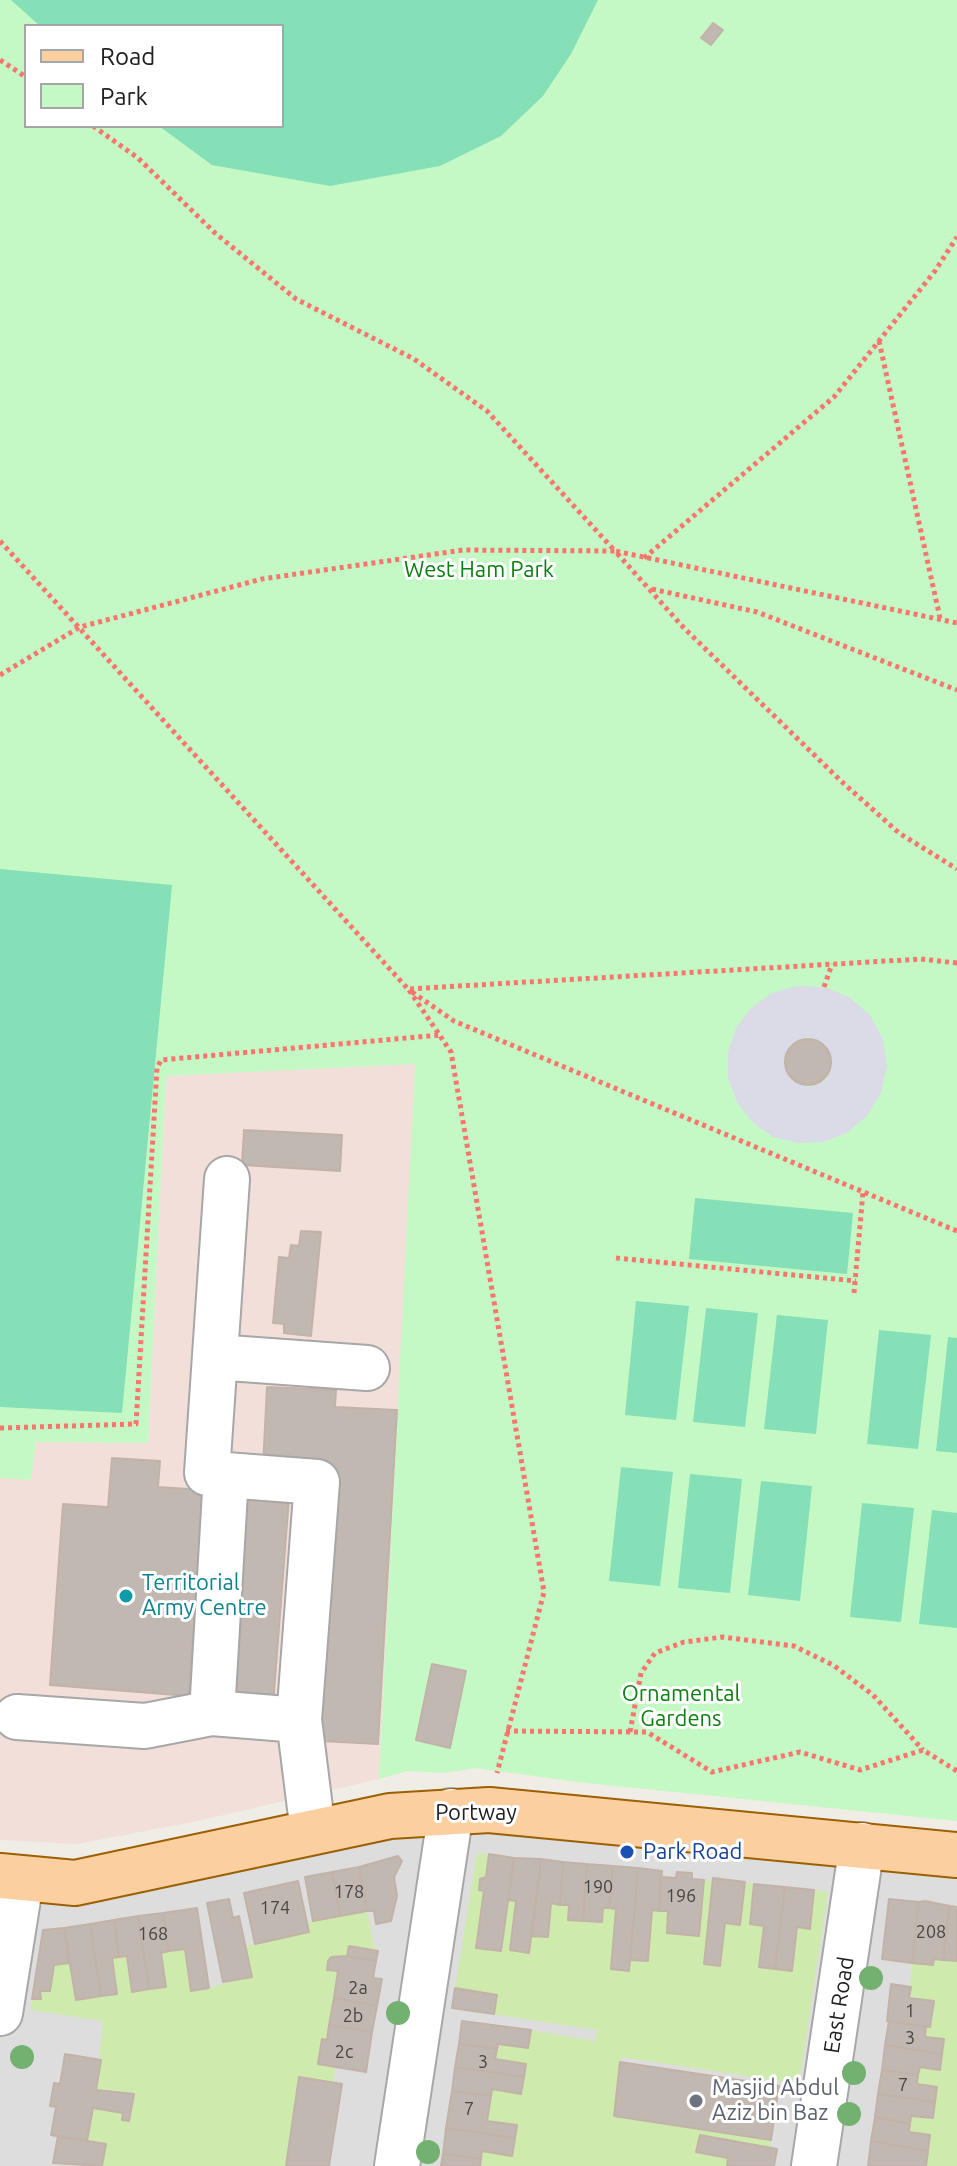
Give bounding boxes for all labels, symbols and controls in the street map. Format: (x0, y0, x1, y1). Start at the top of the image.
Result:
legend (24, 24, 284, 128)
text: Road (100, 43, 155, 70)
text: Park (100, 83, 148, 110)
park label: West Ham Park (404, 557, 554, 583)
place label: Territorial Army Centre (142, 1570, 267, 1622)
marker: Territorial Army Centre (117, 1587, 135, 1605)
park label: Ornamental Gardens (622, 1681, 740, 1732)
street label: Portway (435, 1800, 517, 1826)
place label: Park Road (643, 1839, 742, 1865)
marker: Park Road (618, 1843, 636, 1861)
house number: 190 (583, 1876, 613, 1898)
house number: 178 (334, 1881, 364, 1903)
house number: 196 (666, 1885, 696, 1907)
house number: 174 (260, 1897, 290, 1919)
house number: 208 (916, 1921, 946, 1943)
house number: 168 (138, 1923, 168, 1945)
street label: East Road (818, 1955, 860, 2055)
house number: 2a (348, 1977, 368, 1999)
house number: 1 (905, 2000, 915, 2022)
house number: 2b (343, 2005, 363, 2027)
house number: 3 (905, 2027, 915, 2049)
house number: 2c (335, 2041, 353, 2063)
house number: 3 (478, 2051, 488, 2073)
house number: 7 (898, 2074, 908, 2096)
place label: Masjid Abdul Aziz bin Baz (712, 2075, 839, 2126)
marker: Masjid Abdul Aziz bin Baz (687, 2092, 705, 2110)
house number: 7 (464, 2098, 474, 2120)

